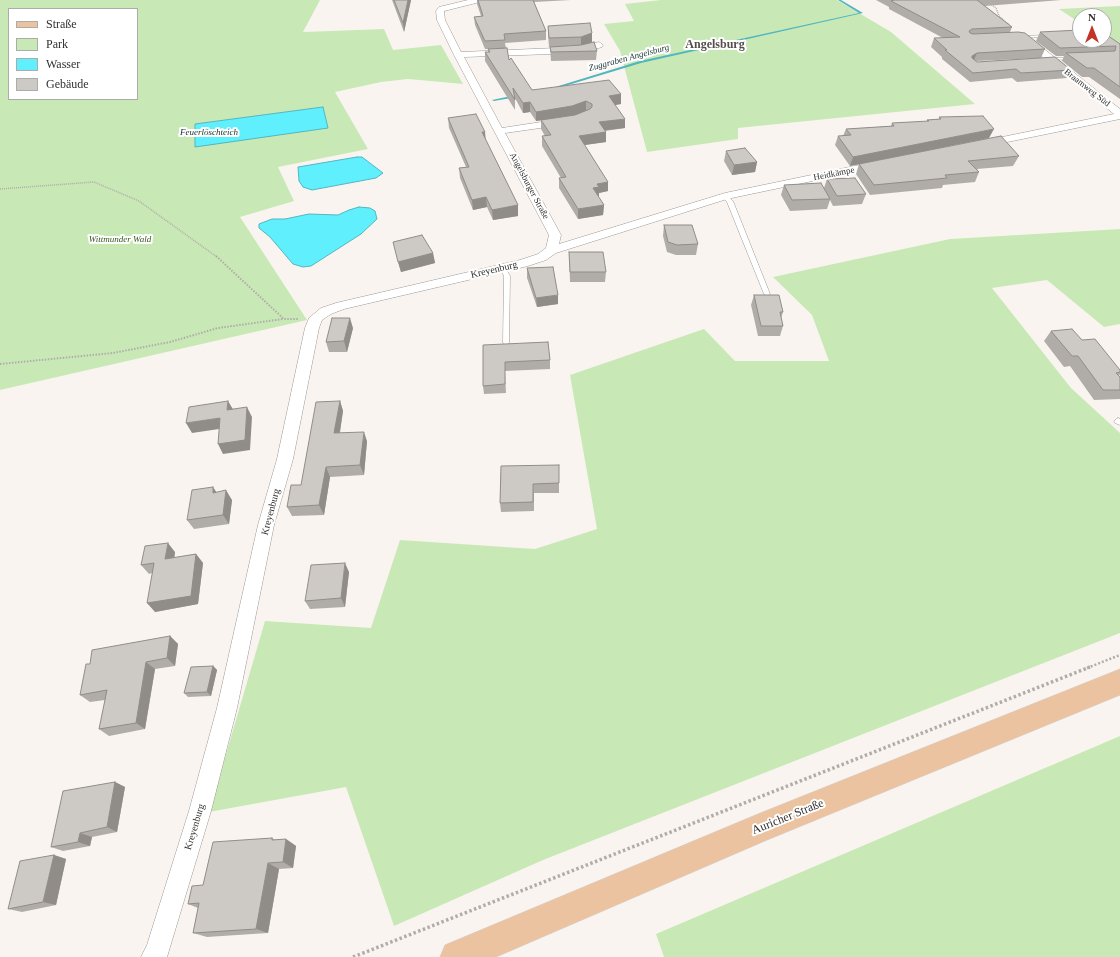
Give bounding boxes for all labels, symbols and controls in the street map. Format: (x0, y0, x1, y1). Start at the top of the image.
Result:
legend (8, 8, 138, 100)
north arrow (1072, 8, 1112, 48)
text: N (1088, 11, 1096, 23)
text: Straße (46, 17, 77, 31)
text: Park (46, 37, 68, 51)
district label: Angelsburg (685, 38, 745, 52)
water label: Zuggraben Angelsburg (588, 42, 670, 74)
text: Wasser (46, 57, 80, 71)
street label: Braamweg Süd (1062, 67, 1112, 109)
text: Gebäude (46, 77, 89, 91)
water label: Feuerlöschteich (180, 128, 238, 138)
street label: Angelsburger Straße (507, 151, 551, 221)
street label: Heidkämpe (813, 165, 855, 183)
park label: Wittmunder Wald (89, 235, 151, 245)
street label: Kreyenburg (469, 259, 519, 281)
street label: Kreyenburg (259, 487, 283, 537)
street label: Auricher Straße (750, 796, 826, 838)
street label: Kreyenburg (182, 802, 208, 852)

